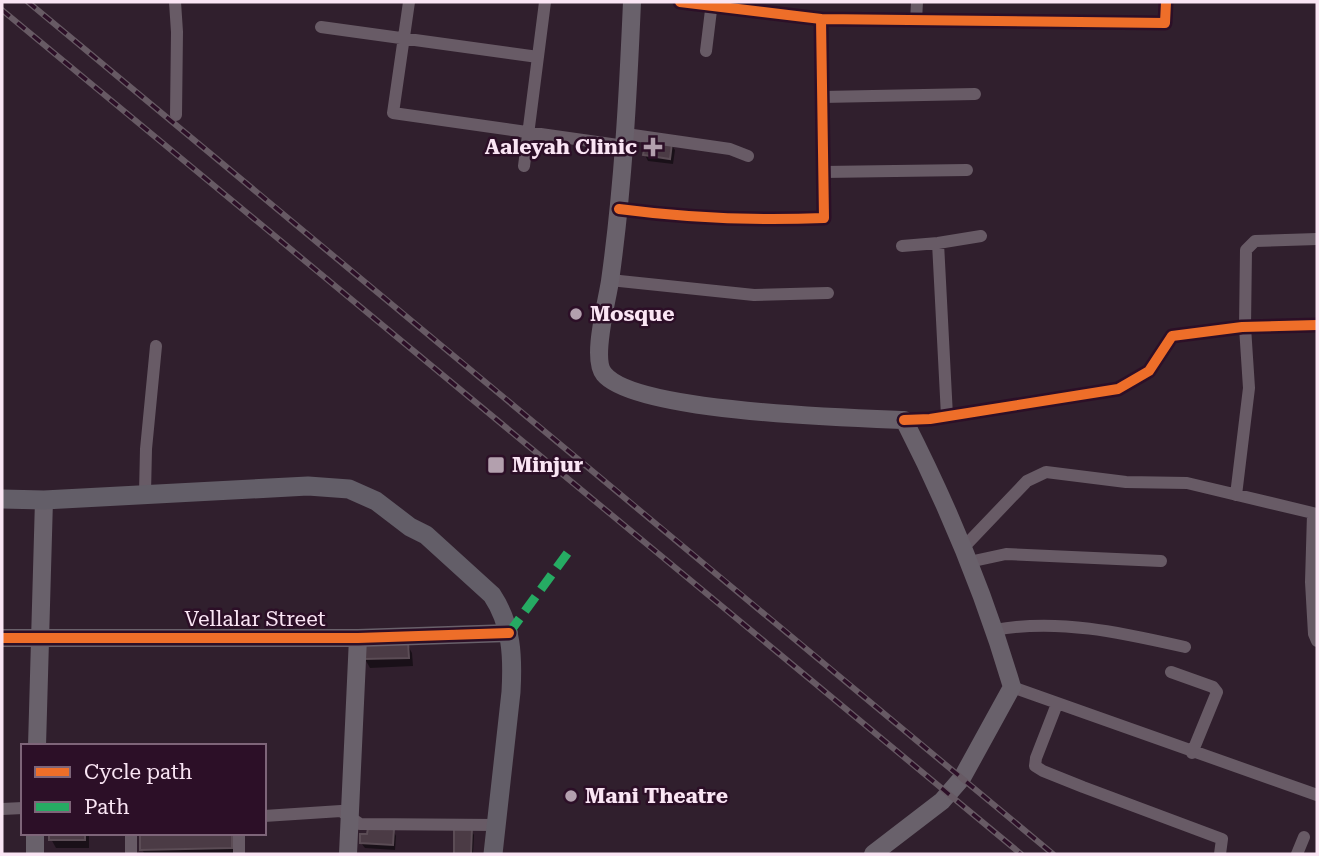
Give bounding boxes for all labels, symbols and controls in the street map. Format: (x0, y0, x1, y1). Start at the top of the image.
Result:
place label: Aaleyah Clinic (485, 135, 637, 159)
marker: Aaleyah Clinic (643, 137, 663, 157)
place label: Mosque (590, 302, 674, 326)
marker: Mosque (568, 306, 584, 322)
place label: Minjur (512, 453, 584, 477)
marker: Minjur (486, 455, 506, 475)
street label: Vellalar Street (184, 607, 326, 631)
legend (21, 744, 266, 835)
text: Cycle path (84, 760, 193, 784)
place label: Mani Theatre (585, 784, 728, 808)
marker: Mani Theatre (563, 788, 579, 804)
text: Path (84, 795, 130, 819)

